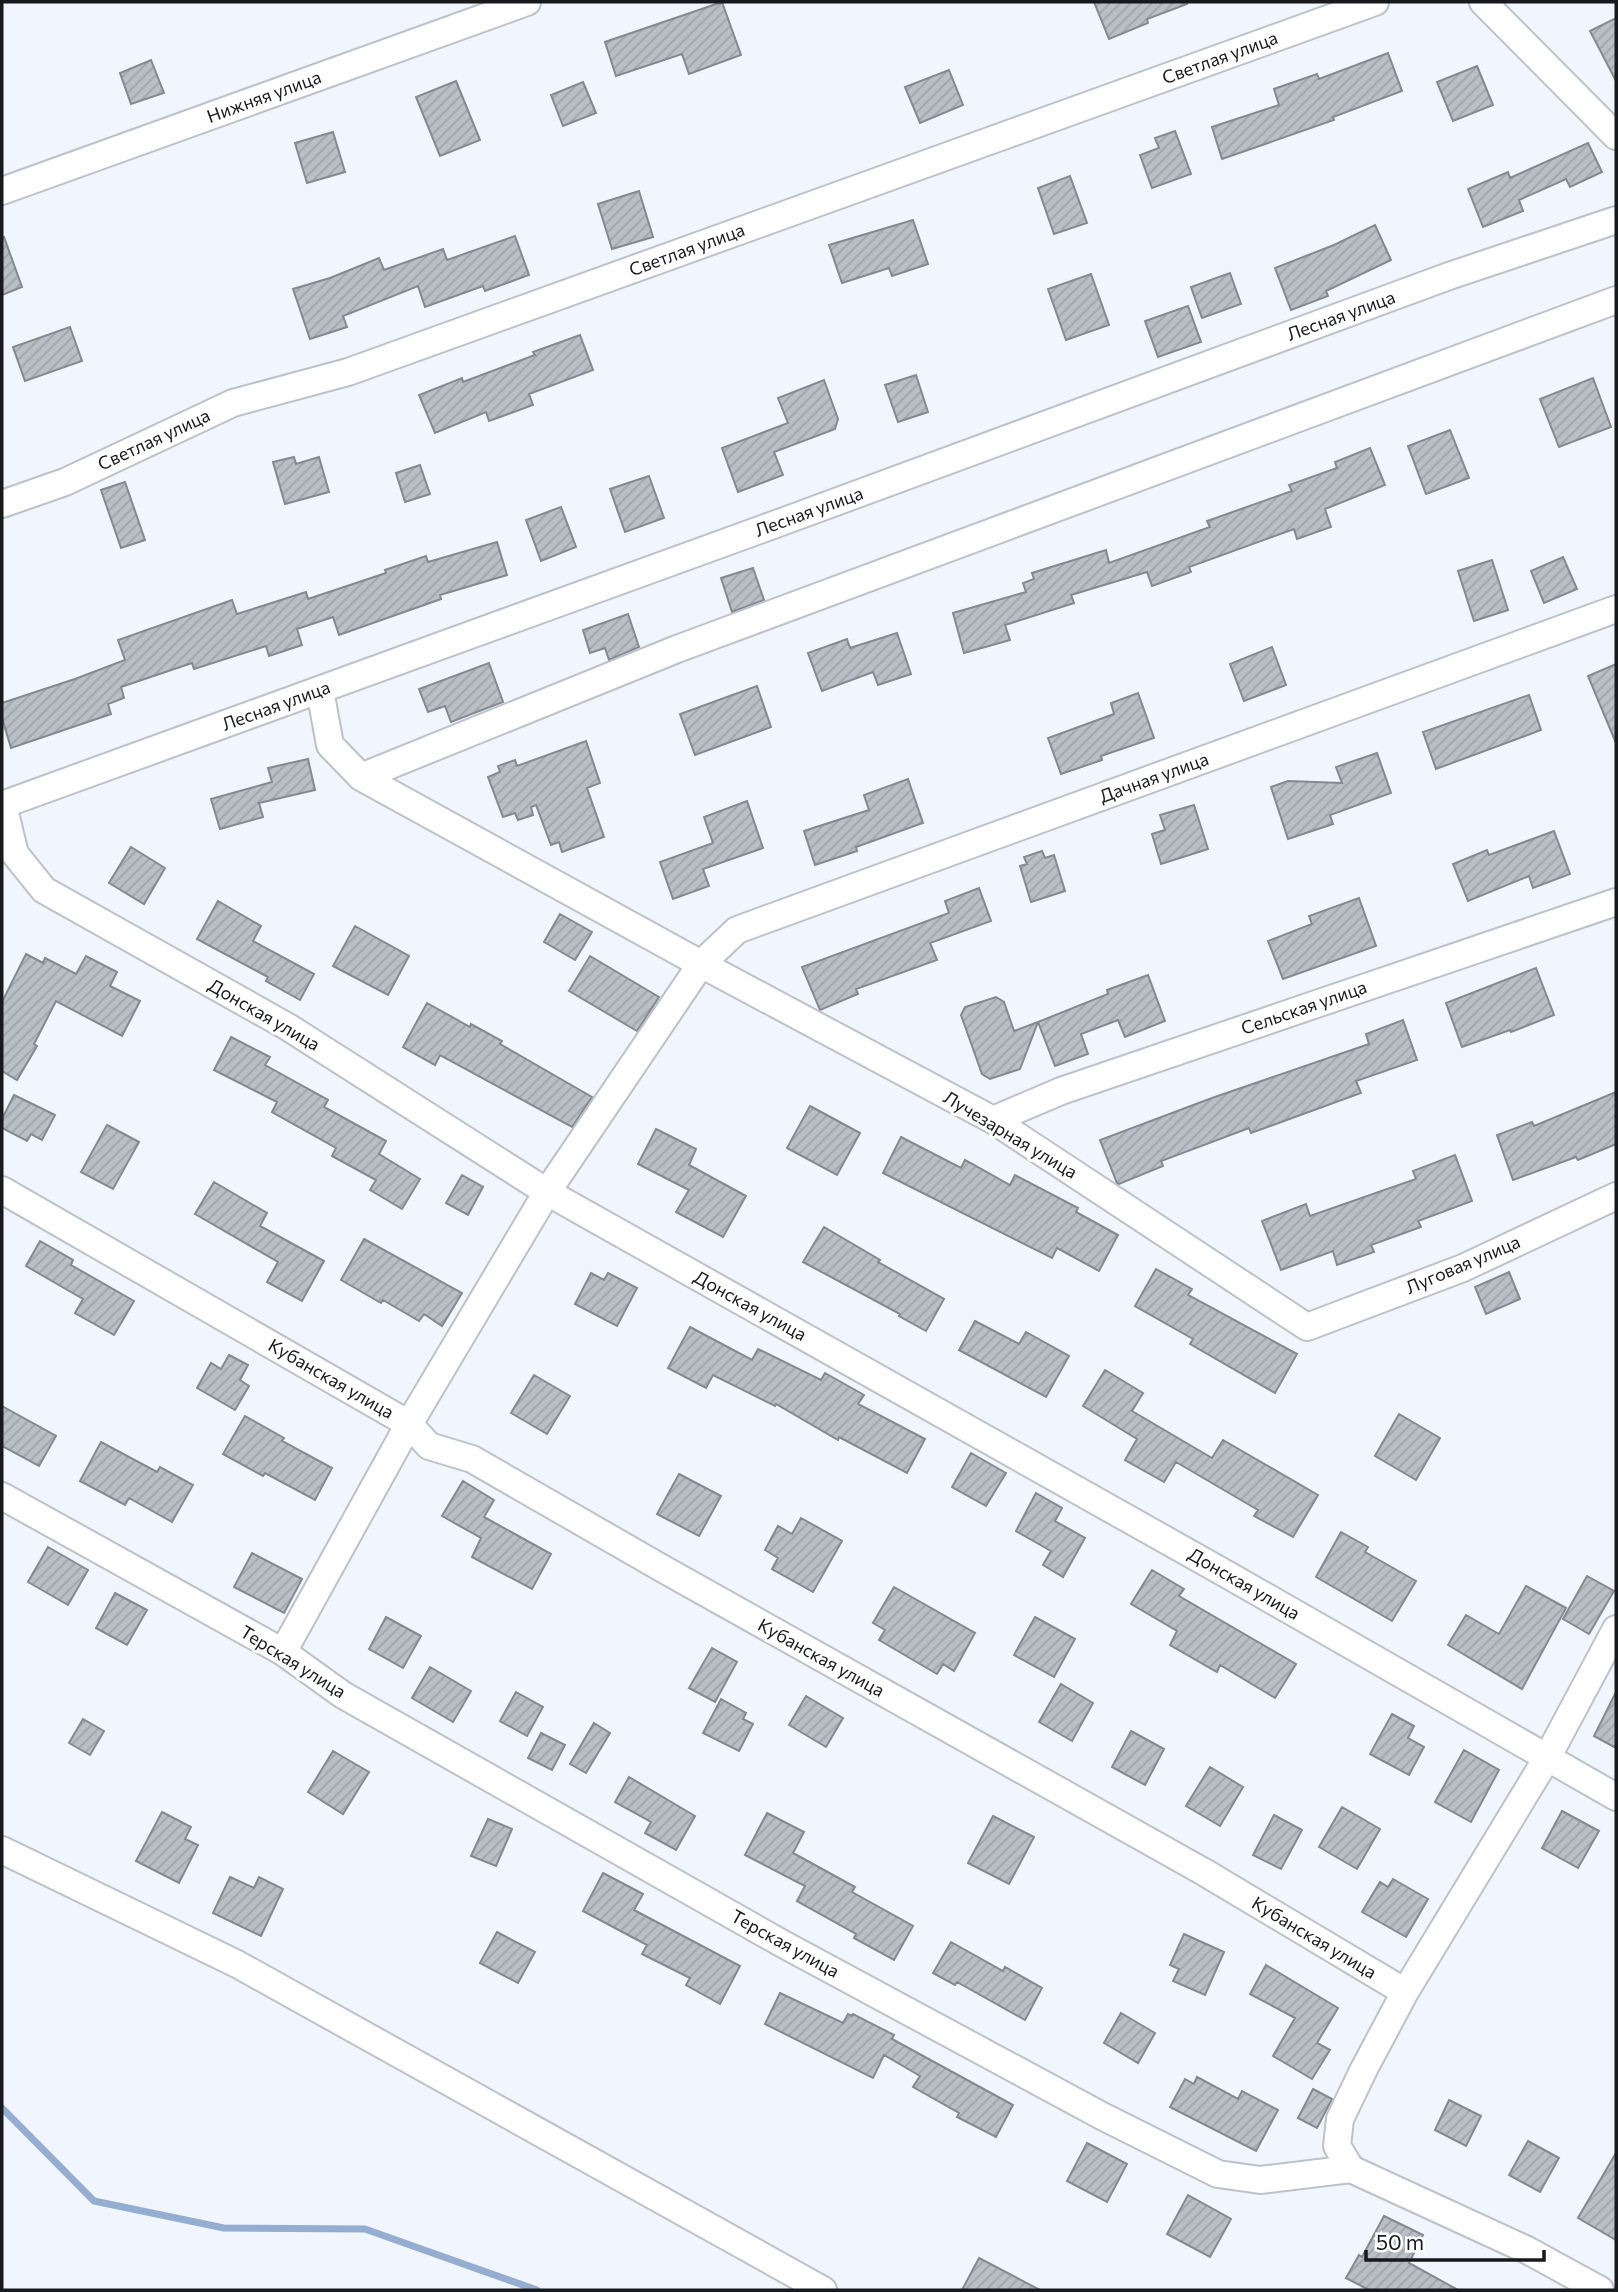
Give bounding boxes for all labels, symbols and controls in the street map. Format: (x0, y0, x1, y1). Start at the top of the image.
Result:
street label: Светлая улица (1159, 26, 1280, 88)
street label: Нижняя улица (204, 65, 324, 127)
street label: Светлая улица (626, 218, 747, 280)
street label: Лесная улица (1283, 285, 1398, 345)
street label: Светлая улица (94, 403, 213, 475)
street label: Лесная улица (751, 481, 866, 541)
street label: Лесная улица (218, 675, 333, 735)
street label: Дачная улица (1096, 747, 1211, 807)
street label: Донская улица (205, 973, 324, 1055)
street label: Сельская улица (1238, 975, 1369, 1039)
street label: Лучезарная улица (940, 1086, 1081, 1183)
street label: Луговая улица (1402, 1230, 1523, 1298)
street label: Донская улица (690, 1265, 811, 1345)
street label: Кубанская улица (265, 1333, 398, 1423)
street label: Донская улица (1185, 1542, 1304, 1624)
street label: Кубанская улица (754, 1613, 889, 1701)
street label: Терская улица (237, 1620, 350, 1702)
street label: Кубанская улица (1248, 1891, 1381, 1983)
street label: Терская улица (728, 1904, 843, 1982)
scale bar (1366, 2218, 1544, 2262)
text: 50 m (1376, 2229, 1424, 2254)

